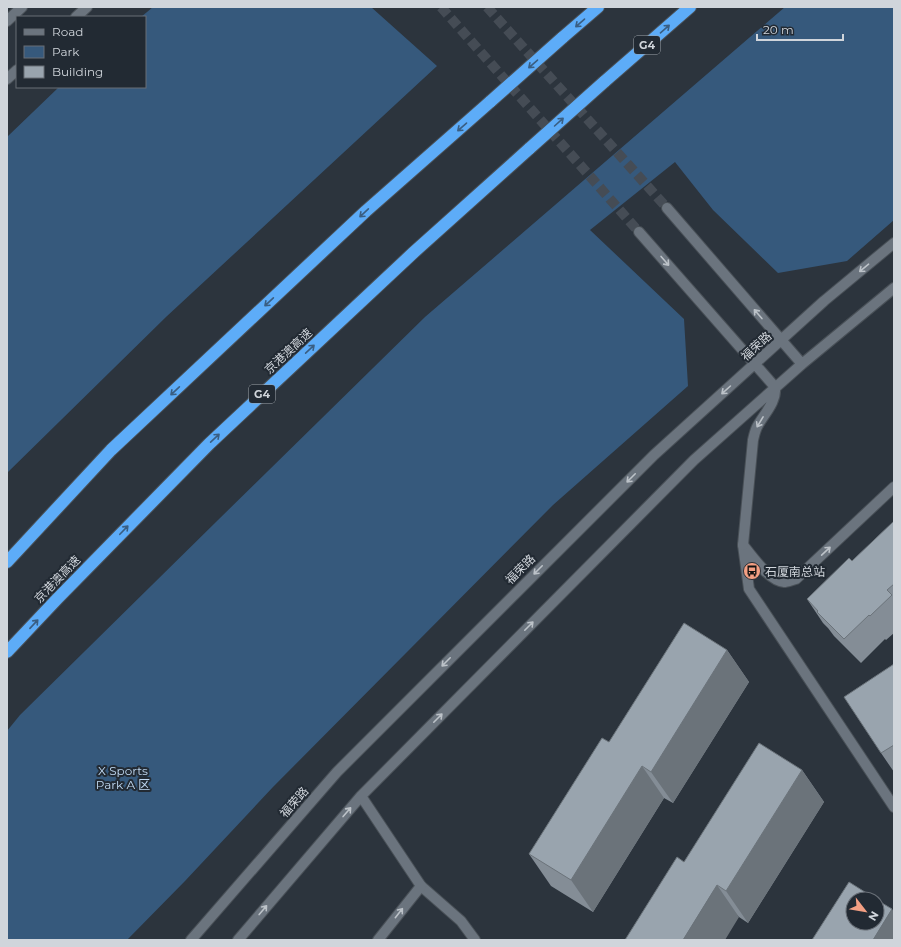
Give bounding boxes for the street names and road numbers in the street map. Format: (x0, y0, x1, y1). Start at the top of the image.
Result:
road number: G4 (634, 36, 660, 54)
street label: 京港澳高速 (261, 325, 315, 377)
street label: 福荣路 (738, 328, 774, 364)
road number: G4 (249, 385, 275, 403)
street label: 福荣路 (502, 551, 538, 587)
street label: 京港澳高速 (31, 552, 83, 606)
street label: 福荣路 (277, 783, 311, 821)

